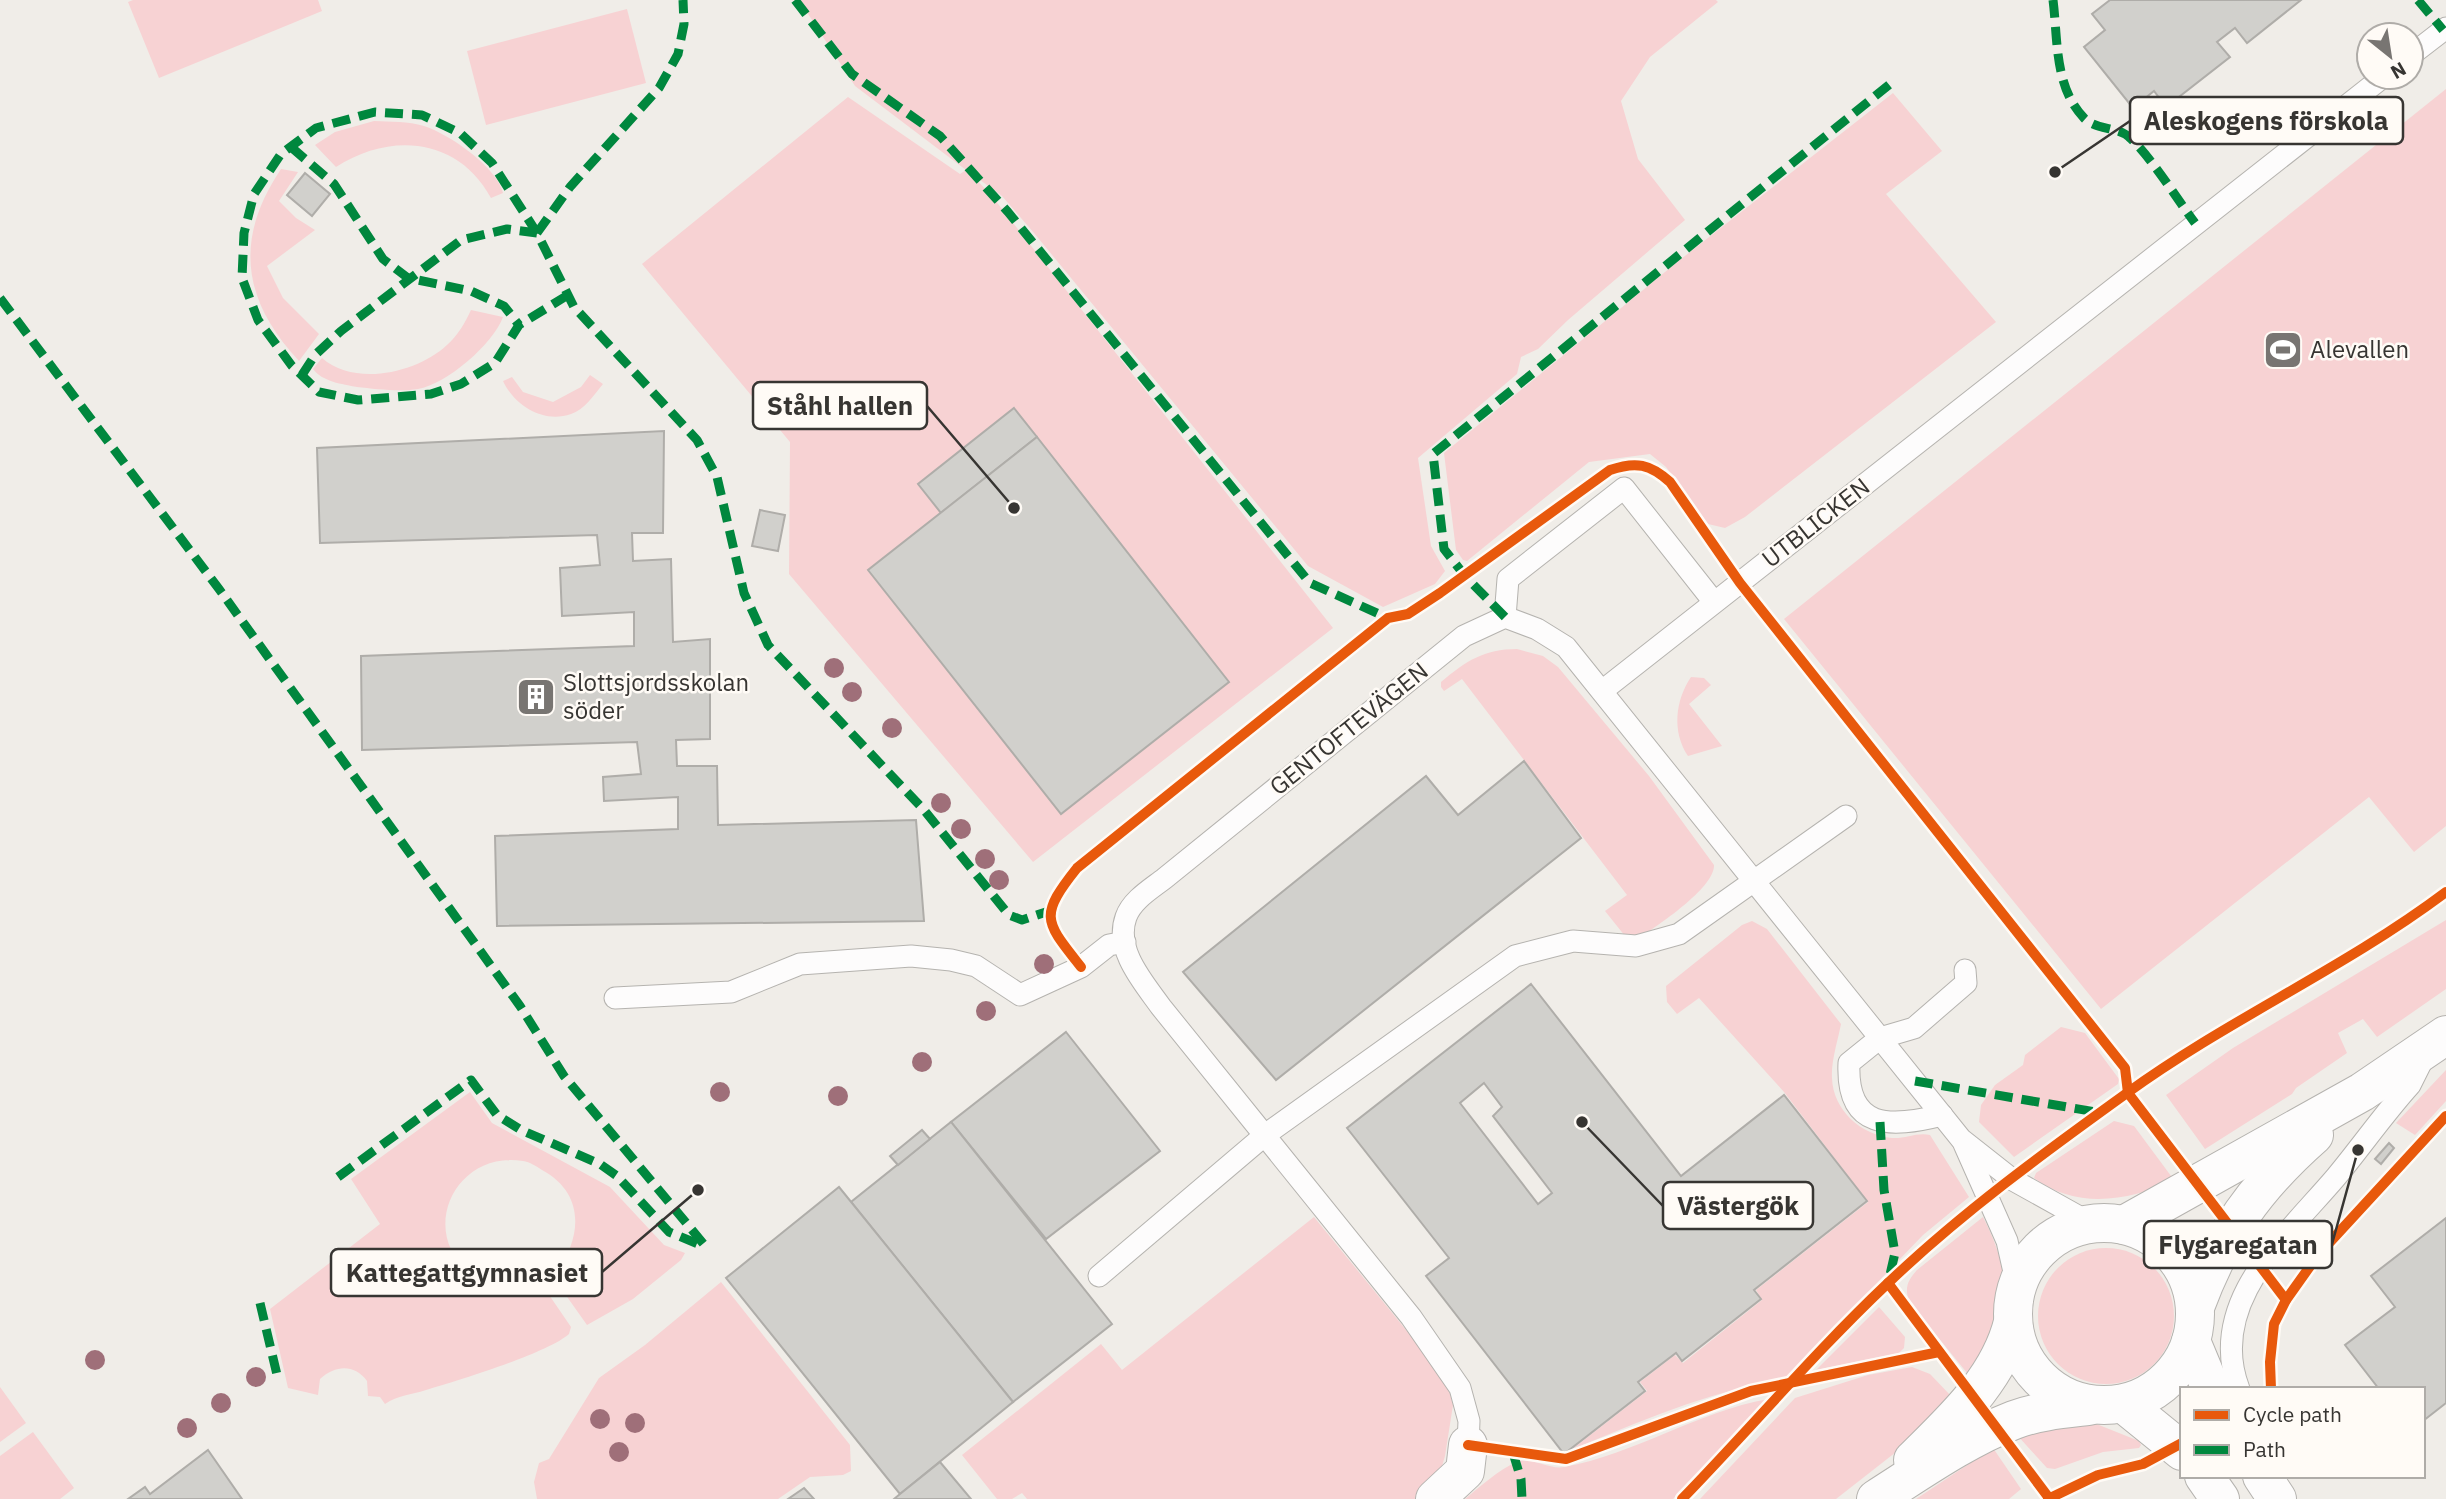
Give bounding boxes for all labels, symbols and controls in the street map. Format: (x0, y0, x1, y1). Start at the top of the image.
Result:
north arrow (2355, 21, 2425, 91)
text: N (2387, 57, 2410, 85)
callout: Aleskogens förskola (2130, 97, 2403, 144)
text: Aleskogens förskola (2143, 103, 2389, 137)
sports icon: Alevallen (2262, 329, 2304, 371)
place label: Alevallen (2310, 333, 2409, 365)
callout: Ståhl hallen (753, 382, 927, 429)
text: Ståhl hallen (767, 388, 913, 422)
street label: UTBLICKEN (1755, 470, 1876, 574)
street label: GENTOFTEVÄGEN (1262, 654, 1434, 802)
place label: Slottsjordsskolan söder (563, 666, 749, 726)
building icon: Slottsjordsskolan söder (515, 676, 557, 718)
callout: Västergök (1663, 1182, 1813, 1229)
text: Västergök (1677, 1188, 1799, 1222)
callout: Flygaregatan (2144, 1221, 2332, 1268)
text: Flygaregatan (2158, 1227, 2318, 1261)
callout: Kattegattgymnasiet (331, 1249, 602, 1296)
text: Kattegattgymnasiet (346, 1255, 588, 1289)
legend (2180, 1387, 2425, 1478)
text: Cycle path (2243, 1400, 2342, 1428)
text: Path (2243, 1435, 2286, 1463)

